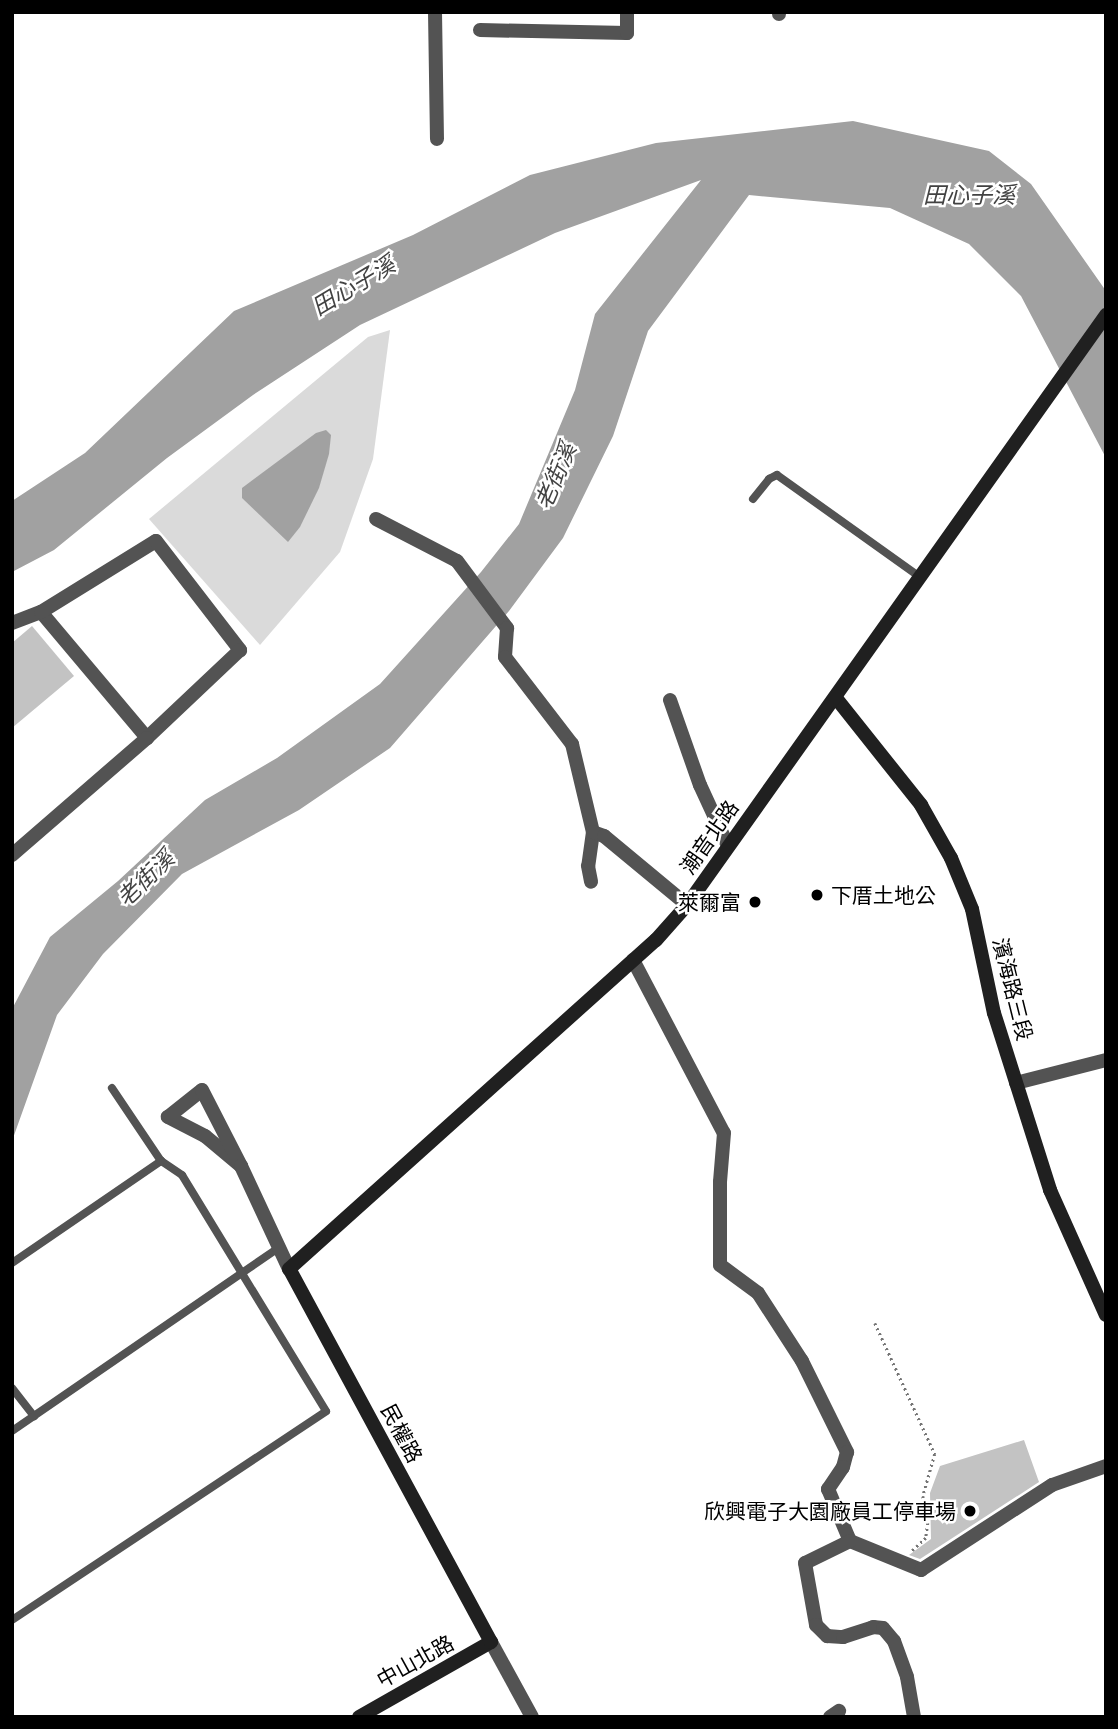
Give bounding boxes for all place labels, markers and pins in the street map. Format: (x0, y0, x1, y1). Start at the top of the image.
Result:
place label: 下厝土地公 (831, 882, 936, 908)
marker: 下厝土地公 (809, 887, 825, 903)
place label: 萊爾富 (678, 889, 741, 915)
marker: 萊爾富 (747, 894, 763, 910)
place label: 欣興電子大園廠員工停車場 (704, 1498, 956, 1524)
marker: 欣興電子大園廠員工停車場 (962, 1503, 978, 1519)

